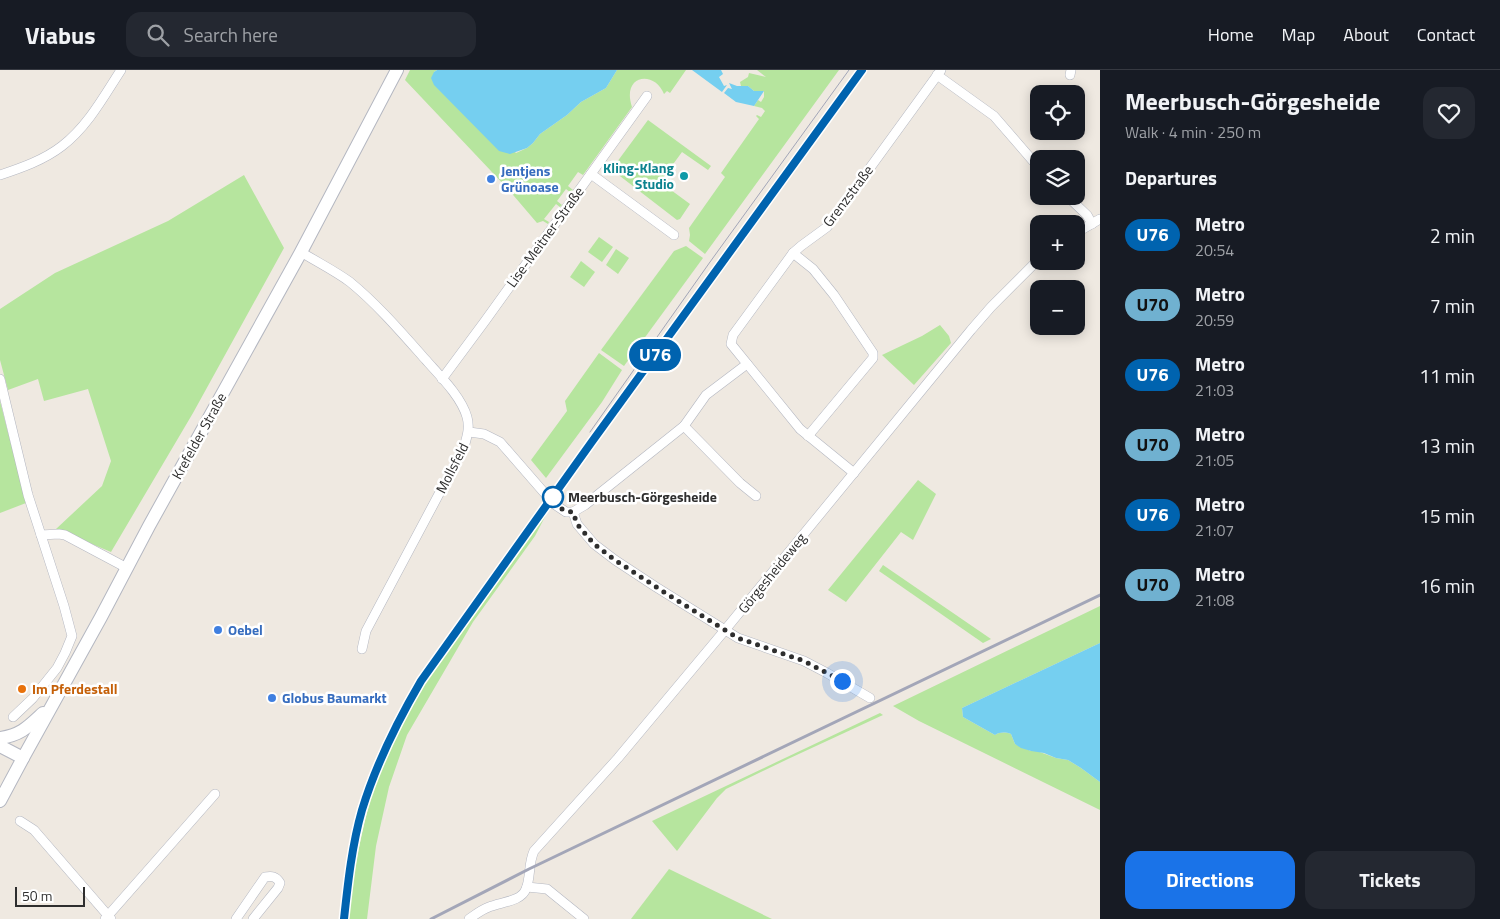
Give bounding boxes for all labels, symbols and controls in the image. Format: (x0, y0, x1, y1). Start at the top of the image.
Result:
search box (126, 12, 476, 57)
text: Viabus (25, 17, 96, 53)
text: Search here (184, 20, 278, 49)
icon: search (144, 21, 172, 49)
text: Home (1208, 21, 1254, 48)
text: Map (1282, 21, 1315, 48)
text: About (1343, 21, 1389, 48)
text: Contact (1417, 21, 1475, 48)
text: Meerbusch-Görgesheide (1125, 83, 1380, 119)
map controls (1030, 85, 1085, 335)
button: locate (1030, 85, 1085, 140)
button: heart (1423, 87, 1475, 139)
text: Walk · 4 min · 250 m (1125, 120, 1261, 144)
button: layers (1030, 150, 1085, 205)
place label: Kling-Klang Studio (603, 157, 675, 194)
place label: Jentjens Grünoase (501, 160, 559, 197)
street label: Grenzstraße (817, 160, 878, 231)
text: Departures (1125, 163, 1217, 192)
marker: Kling-Klang Studio (678, 170, 690, 182)
marker: Jentjens Grünoase (485, 173, 497, 185)
street label: Lise-Meitner-Straße (501, 182, 588, 291)
text: Metro (1195, 209, 1245, 238)
button: + (1030, 215, 1085, 270)
text: U76 (1137, 221, 1168, 248)
text: 2 min (1430, 221, 1475, 250)
text: 20:54 (1195, 238, 1234, 262)
text: Metro (1195, 279, 1245, 308)
button: − (1030, 280, 1085, 335)
text: U70 (1137, 291, 1168, 318)
text: 7 min (1430, 291, 1475, 320)
text: 20:59 (1195, 308, 1234, 332)
line badge: U76 (626, 339, 684, 371)
text: U76 (639, 341, 671, 368)
text: Metro (1195, 349, 1245, 378)
text: U76 (1137, 361, 1168, 388)
text: 11 min (1419, 361, 1475, 390)
text: 21:03 (1195, 378, 1234, 402)
street label: Krefelder Straße (166, 389, 231, 483)
text: Metro (1195, 419, 1245, 448)
text: U70 (1137, 431, 1168, 458)
text: 13 min (1419, 431, 1475, 460)
street label: Mollsfeld (430, 439, 473, 497)
text: 21:05 (1195, 448, 1234, 472)
marker: Meerbusch-Görgesheide (542, 486, 564, 508)
place label: Meerbusch-Görgesheide (568, 486, 717, 507)
text: Metro (1195, 489, 1245, 518)
text: U76 (1137, 501, 1168, 528)
text: 15 min (1419, 501, 1475, 530)
text: 21:07 (1195, 518, 1234, 542)
street label: Görgesheideweg (732, 528, 811, 618)
text: Metro (1195, 559, 1245, 588)
text: U70 (1137, 571, 1168, 598)
text: 16 min (1419, 571, 1475, 600)
text: 21:08 (1195, 588, 1234, 612)
place label: Oebel (228, 619, 263, 640)
marker: Oebel (212, 624, 224, 636)
your location (830, 669, 855, 694)
place label: Im Pferdestall (32, 678, 118, 699)
marker: Im Pferdestall (16, 683, 28, 695)
place label: Globus Baumarkt (282, 687, 387, 708)
marker: Globus Baumarkt (266, 692, 278, 704)
button: Directions (1125, 851, 1295, 909)
button: Tickets (1305, 851, 1475, 909)
scale bar (15, 884, 85, 907)
text: 50 m (22, 885, 52, 906)

